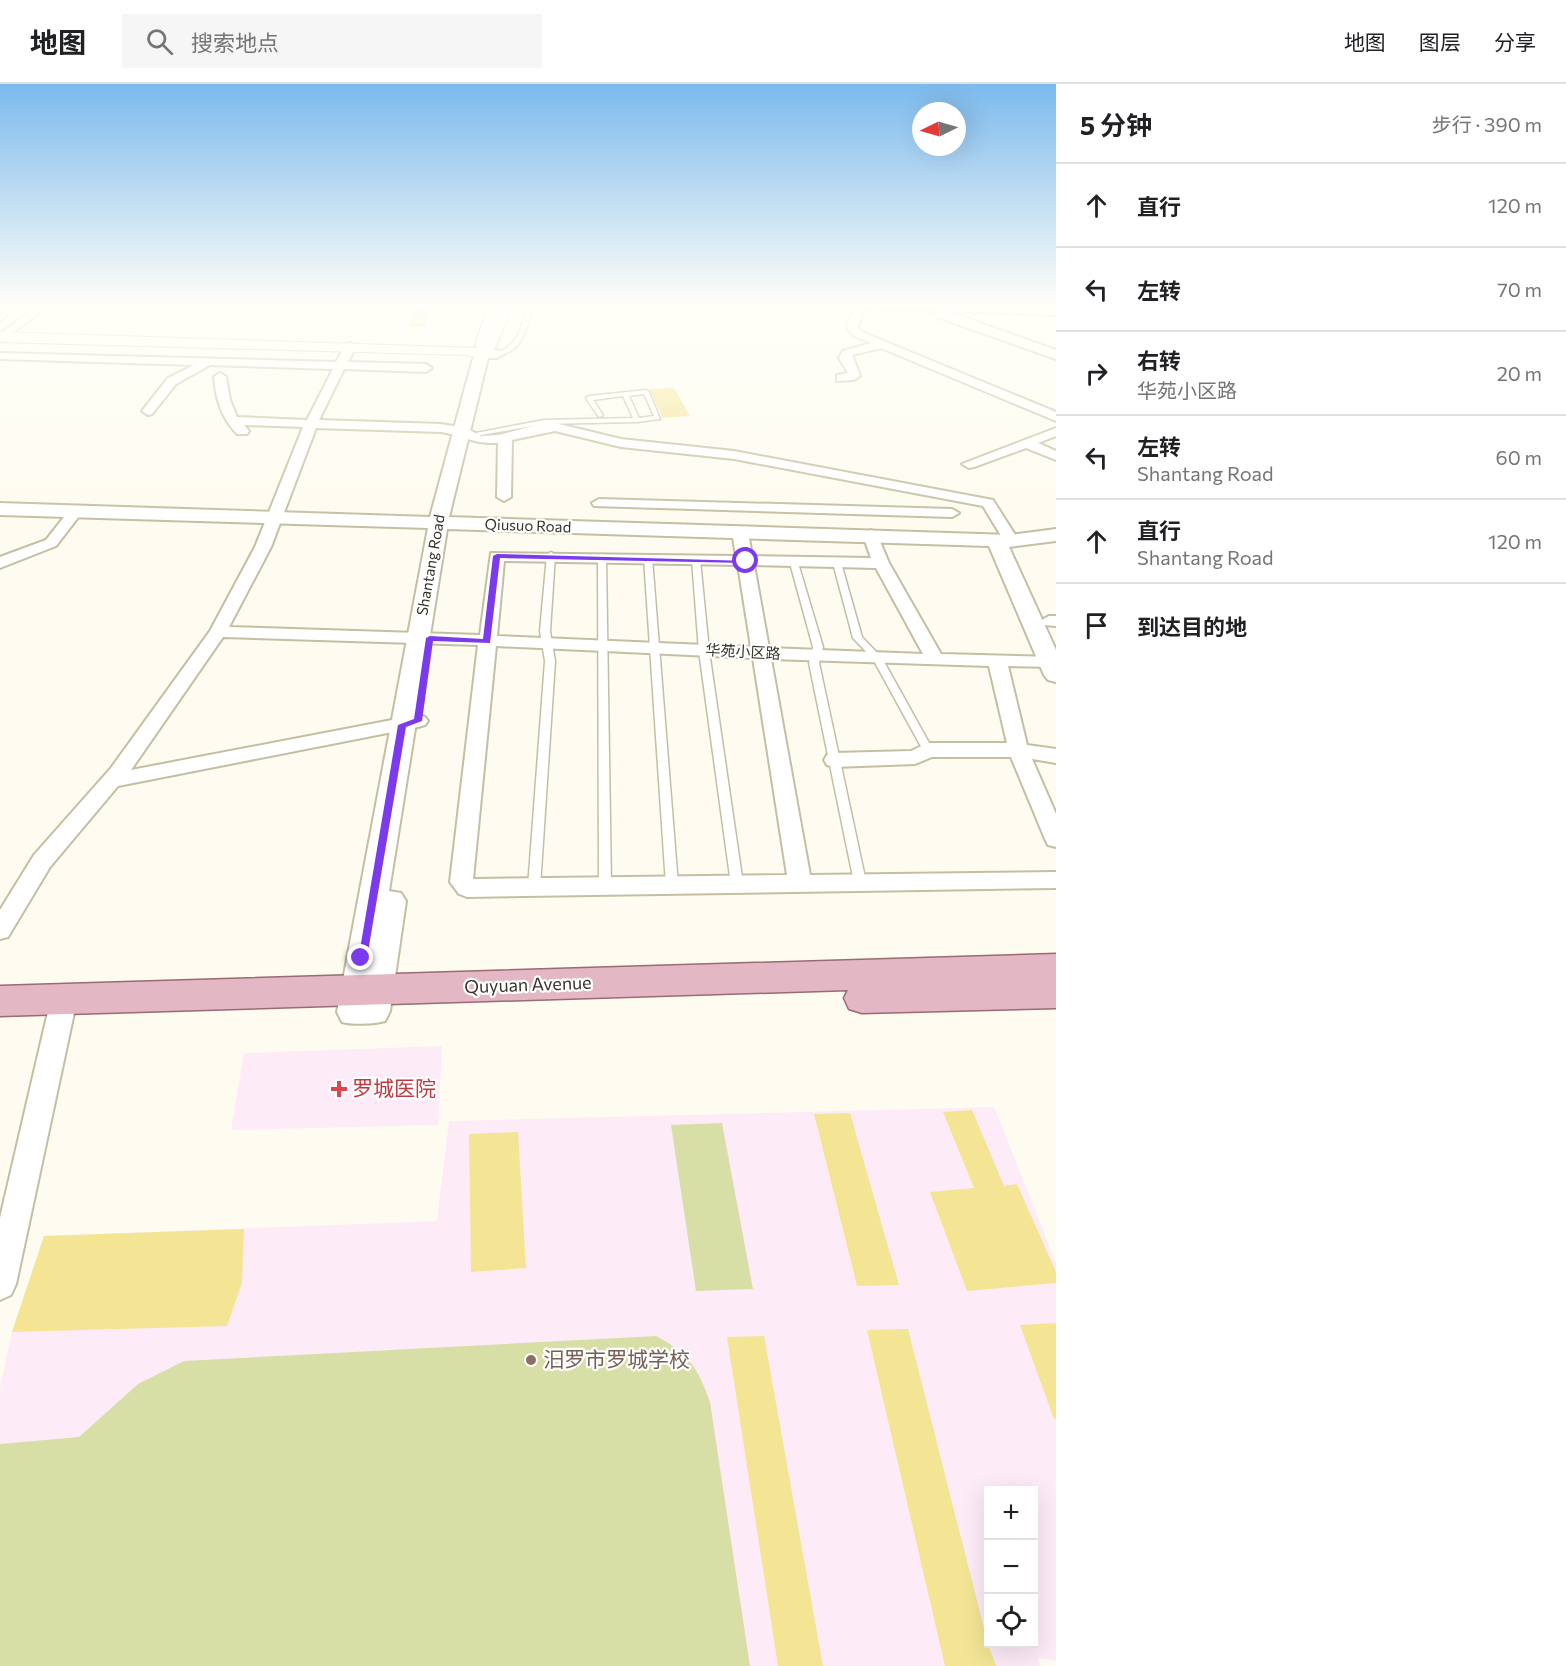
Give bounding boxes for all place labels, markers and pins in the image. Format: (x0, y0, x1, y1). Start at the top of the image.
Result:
place label: 罗城医院 (352, 1075, 436, 1100)
marker: 罗城医院 (330, 1080, 348, 1098)
place label: 汨罗市罗城学校 (543, 1346, 690, 1371)
marker: 汨罗市罗城学校 (524, 1353, 538, 1367)

